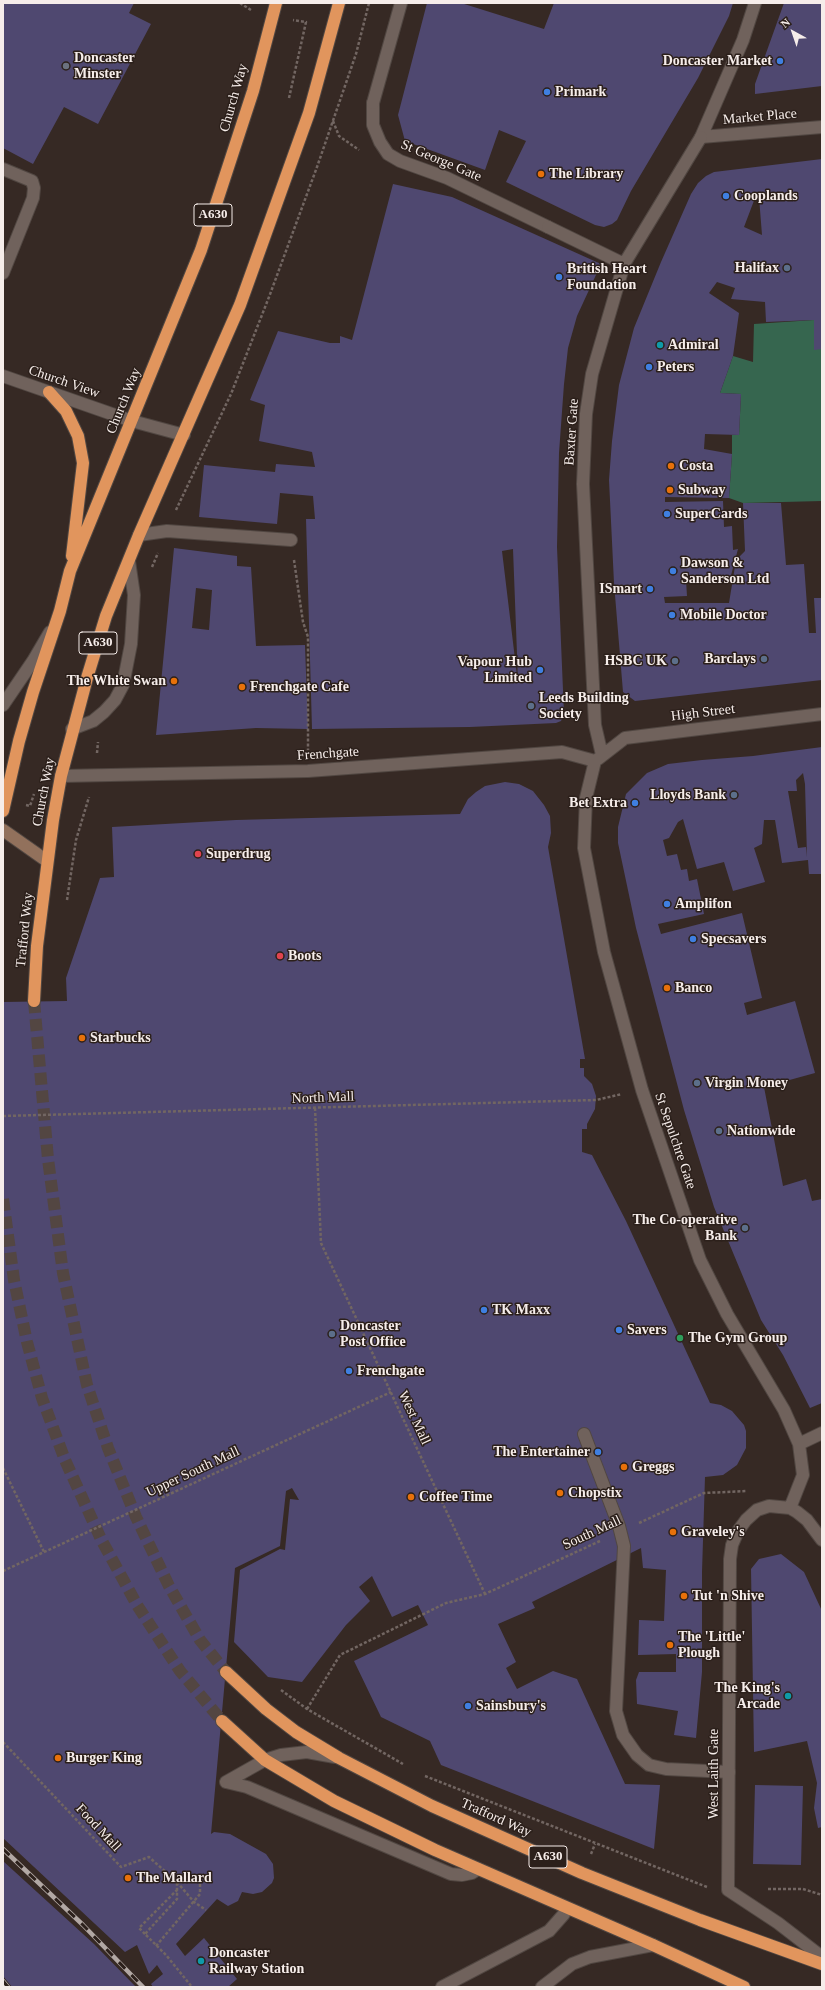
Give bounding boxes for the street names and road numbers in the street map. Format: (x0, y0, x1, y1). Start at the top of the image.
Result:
street label: Church Way (216, 62, 252, 134)
street label: Market Place (722, 105, 798, 129)
street label: St George Gate (398, 136, 484, 186)
road number: A630 (194, 204, 232, 226)
street label: Church View (26, 362, 102, 402)
street label: Church Way (103, 365, 145, 437)
street label: Baxter Gate (561, 398, 583, 466)
road number: A630 (79, 632, 117, 654)
street label: High Street (670, 701, 736, 725)
street label: Frenchgate (296, 743, 360, 765)
street label: Church Way (29, 756, 59, 828)
street label: Trafford Way (13, 892, 37, 968)
street label: North Mall (291, 1089, 355, 1107)
street label: St Sepulchre Gate (651, 1090, 699, 1192)
street label: West Mall (394, 1388, 434, 1448)
street label: Upper South Mall (144, 1443, 242, 1501)
street label: South Mall (560, 1512, 624, 1554)
street label: West Laith Gate (706, 1729, 722, 1819)
street label: Trafford Way (458, 1795, 534, 1841)
street label: Food Mall (72, 1801, 124, 1855)
road number: A630 (529, 1846, 567, 1868)

